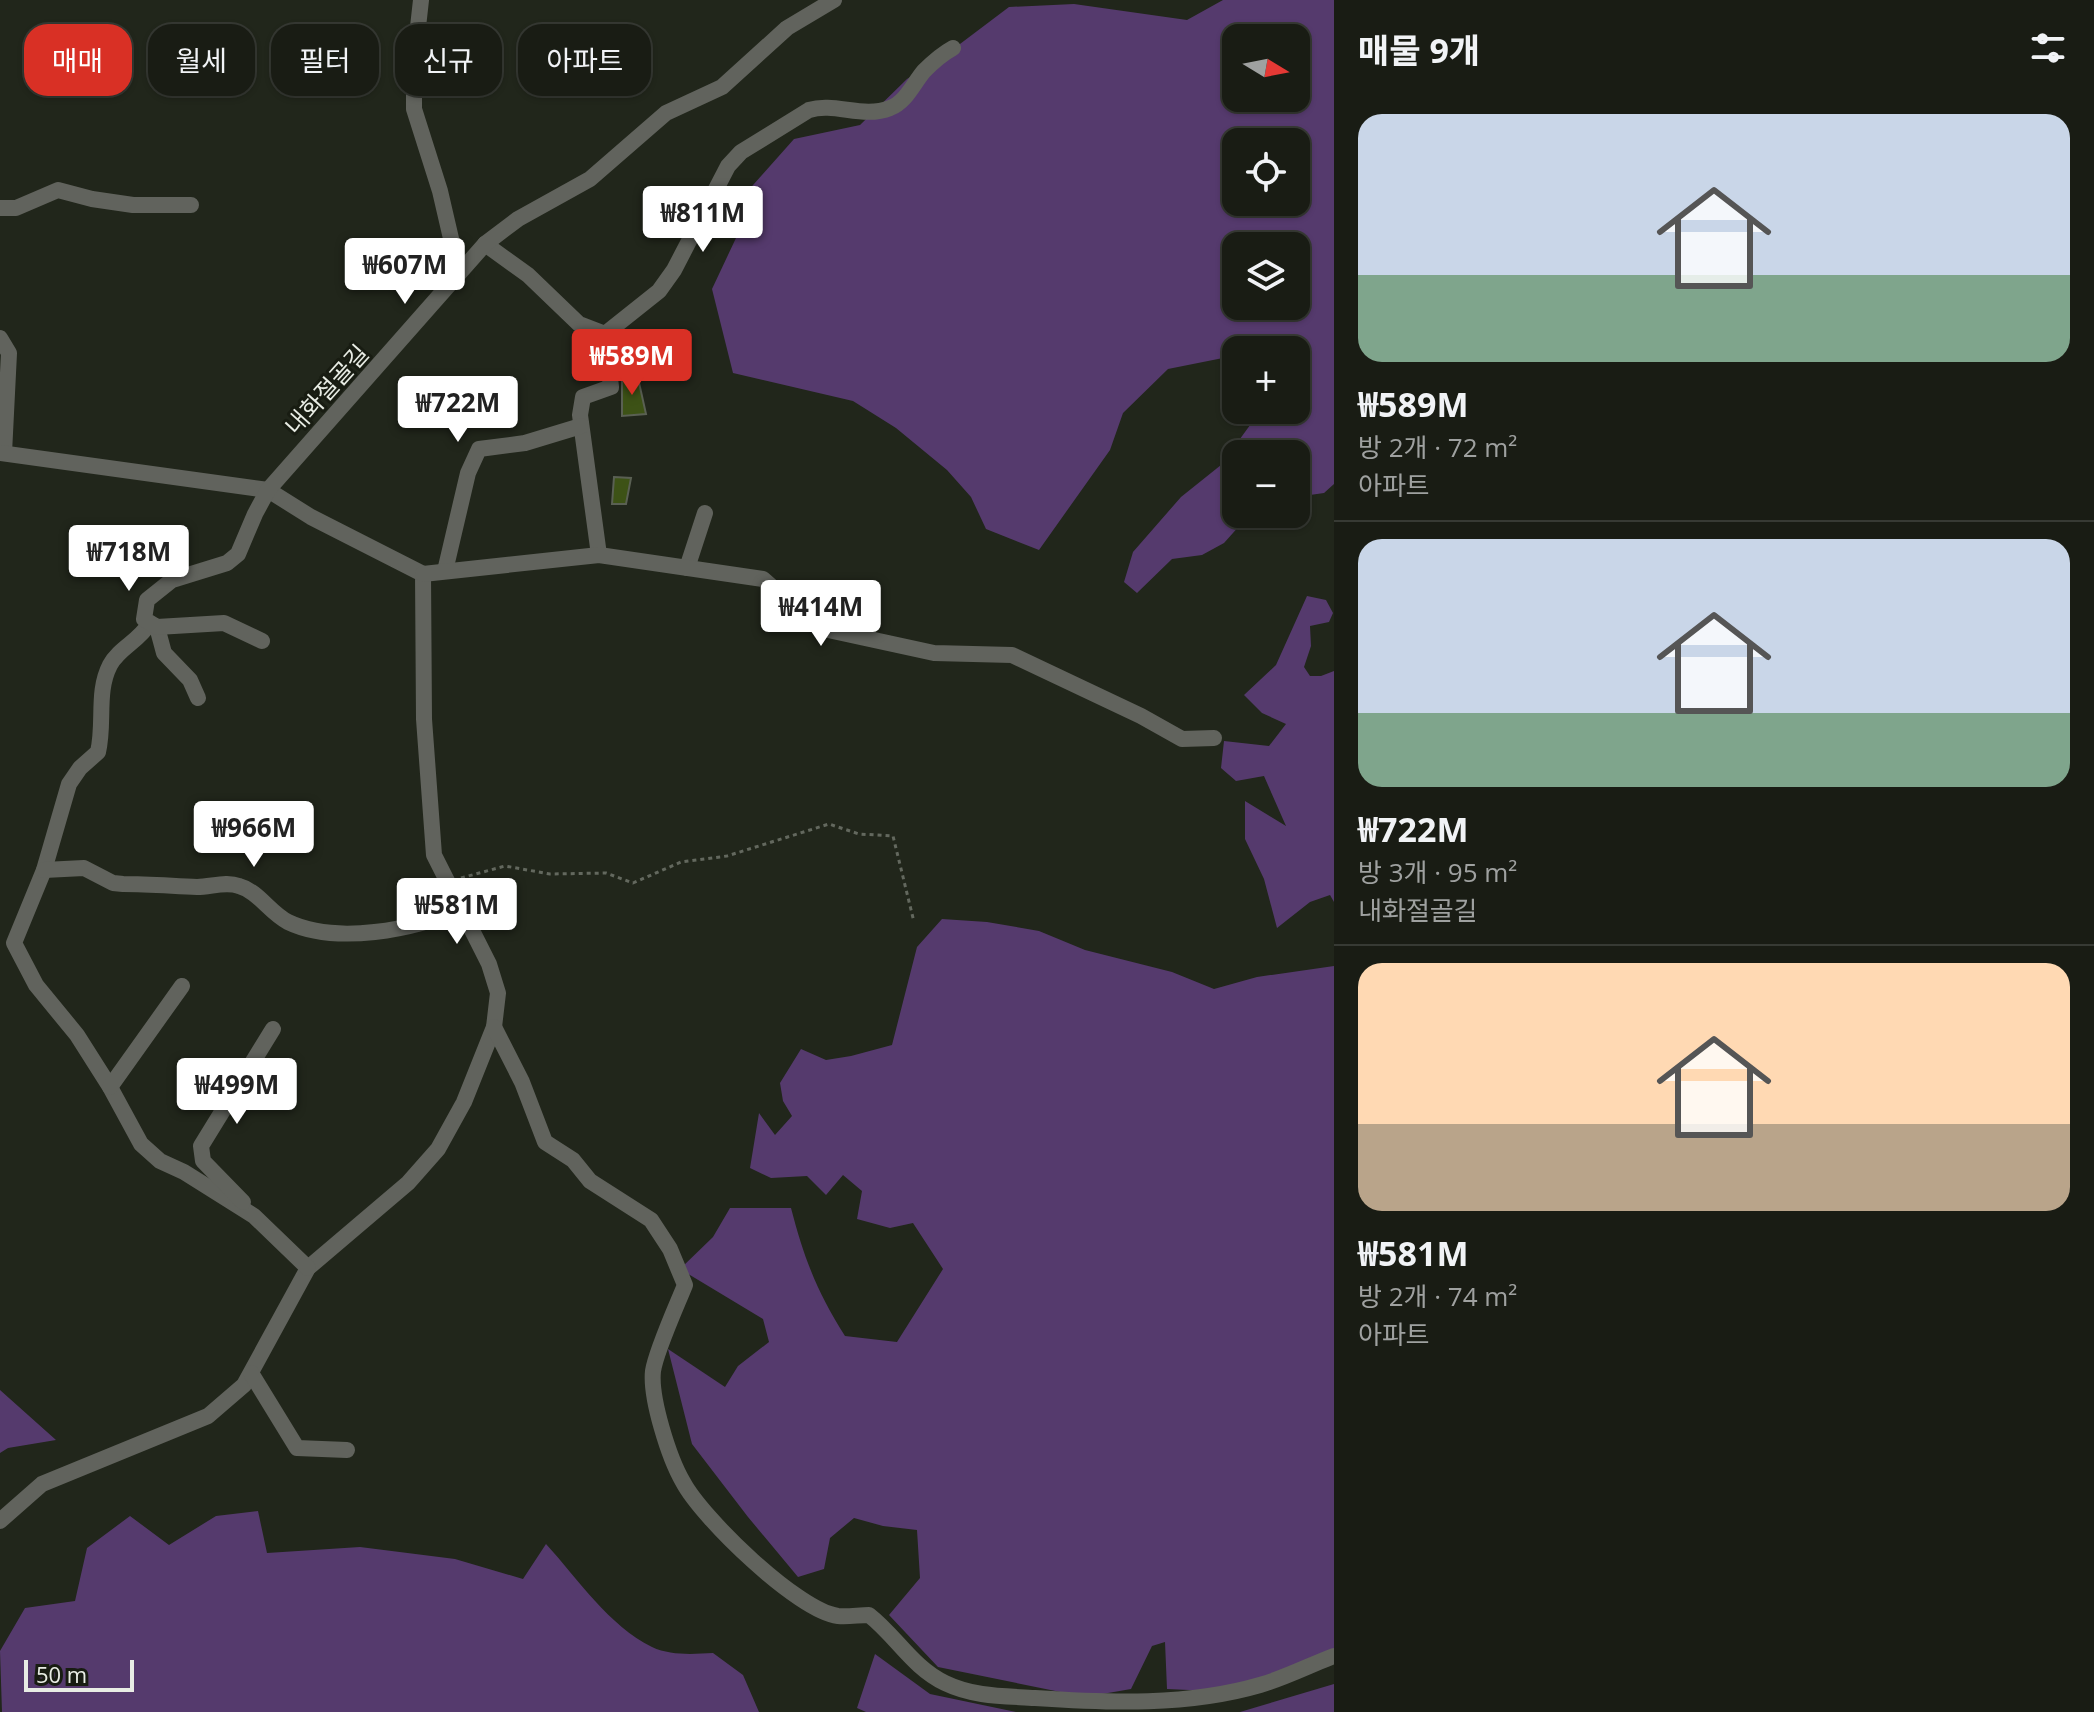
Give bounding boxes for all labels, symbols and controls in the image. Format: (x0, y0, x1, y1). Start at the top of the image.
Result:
chip: 매매 (24, 24, 132, 96)
chip: 월세 (148, 24, 255, 96)
chip: 필터 (271, 24, 379, 96)
chip: 신규 (395, 24, 502, 96)
chip: 아파트 (518, 24, 651, 96)
north arrow (1222, 24, 1310, 112)
map controls (1222, 24, 1310, 528)
icon: filters (2026, 26, 2070, 70)
text: 매물 9개 (1358, 27, 1480, 73)
button: locate (1222, 128, 1310, 216)
icon: home (1642, 166, 1786, 310)
pin: ₩811M (647, 186, 759, 254)
text: ₩811M (661, 194, 745, 230)
button: layers (1222, 232, 1310, 320)
pin: ₩607M (349, 238, 461, 306)
text: ₩607M (363, 246, 447, 282)
pin: ₩589M (576, 329, 688, 397)
button: + (1222, 336, 1310, 424)
street label: 내화절골길 (277, 337, 375, 441)
text: ₩589M (590, 337, 674, 373)
pin: ₩722M (402, 376, 514, 444)
text: ₩589M (1358, 381, 1468, 427)
text: ₩722M (416, 384, 500, 420)
text: 방 2개 · 72 m² (1358, 429, 1517, 465)
button: − (1222, 440, 1310, 528)
text: 아파트 (1358, 467, 1430, 503)
pin: ₩718M (73, 525, 185, 593)
text: ₩718M (87, 533, 171, 569)
pin: ₩414M (765, 580, 877, 648)
text: ₩414M (779, 588, 863, 624)
icon: home (1642, 591, 1786, 735)
pin: ₩966M (198, 801, 310, 869)
text: ₩722M (1358, 806, 1468, 852)
text: ₩966M (212, 809, 296, 845)
text: 방 3개 · 95 m² (1358, 854, 1517, 890)
pin: ₩581M (401, 878, 513, 946)
text: ₩581M (415, 886, 499, 922)
text: 내화절골길 (1358, 892, 1478, 928)
icon: home (1642, 1015, 1786, 1159)
pin: ₩499M (181, 1058, 293, 1126)
text: ₩499M (195, 1066, 279, 1102)
text: ₩581M (1358, 1230, 1468, 1276)
text: 방 2개 · 74 m² (1358, 1278, 1517, 1314)
text: 아파트 (1358, 1316, 1430, 1352)
scale bar (24, 1656, 134, 1692)
text: 50 m (36, 1659, 87, 1689)

